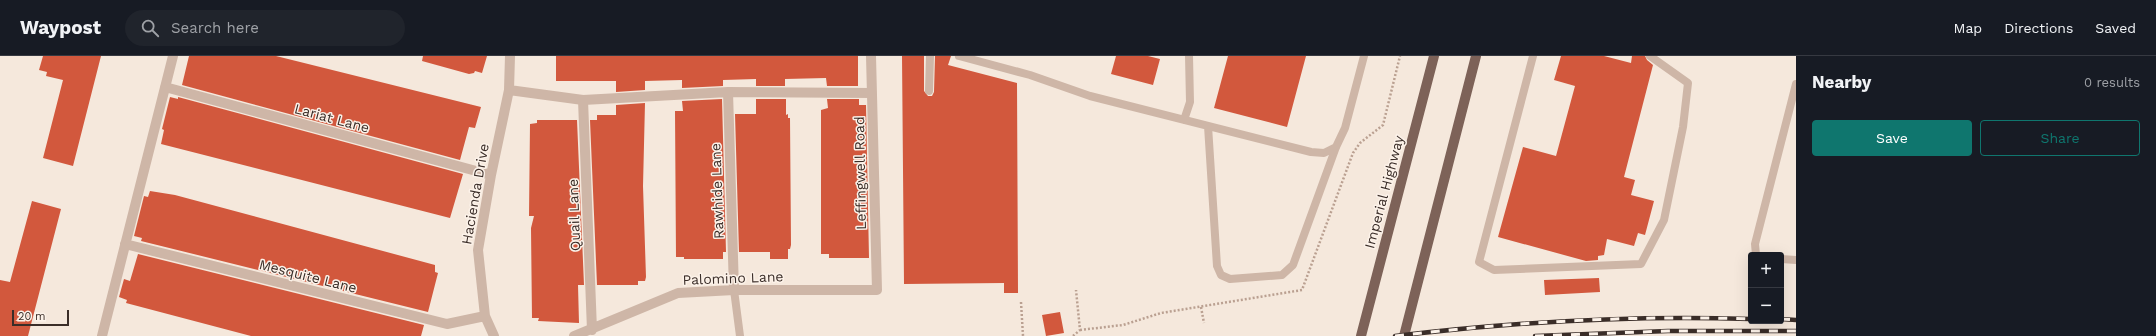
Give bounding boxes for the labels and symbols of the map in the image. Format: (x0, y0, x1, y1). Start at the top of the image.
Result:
street label: Lariat Lane (293, 100, 371, 136)
street label: Leffingwell Road (851, 116, 869, 230)
street label: Imperial Highway (1361, 133, 1407, 250)
street label: Hacienda Drive (458, 142, 492, 246)
street label: Rawhide Lane (707, 143, 727, 239)
street label: Quail Lane (565, 179, 583, 251)
street label: Mesquite Lane (257, 256, 359, 296)
street label: Palomino Lane (682, 268, 784, 288)
scale bar (12, 308, 69, 327)

